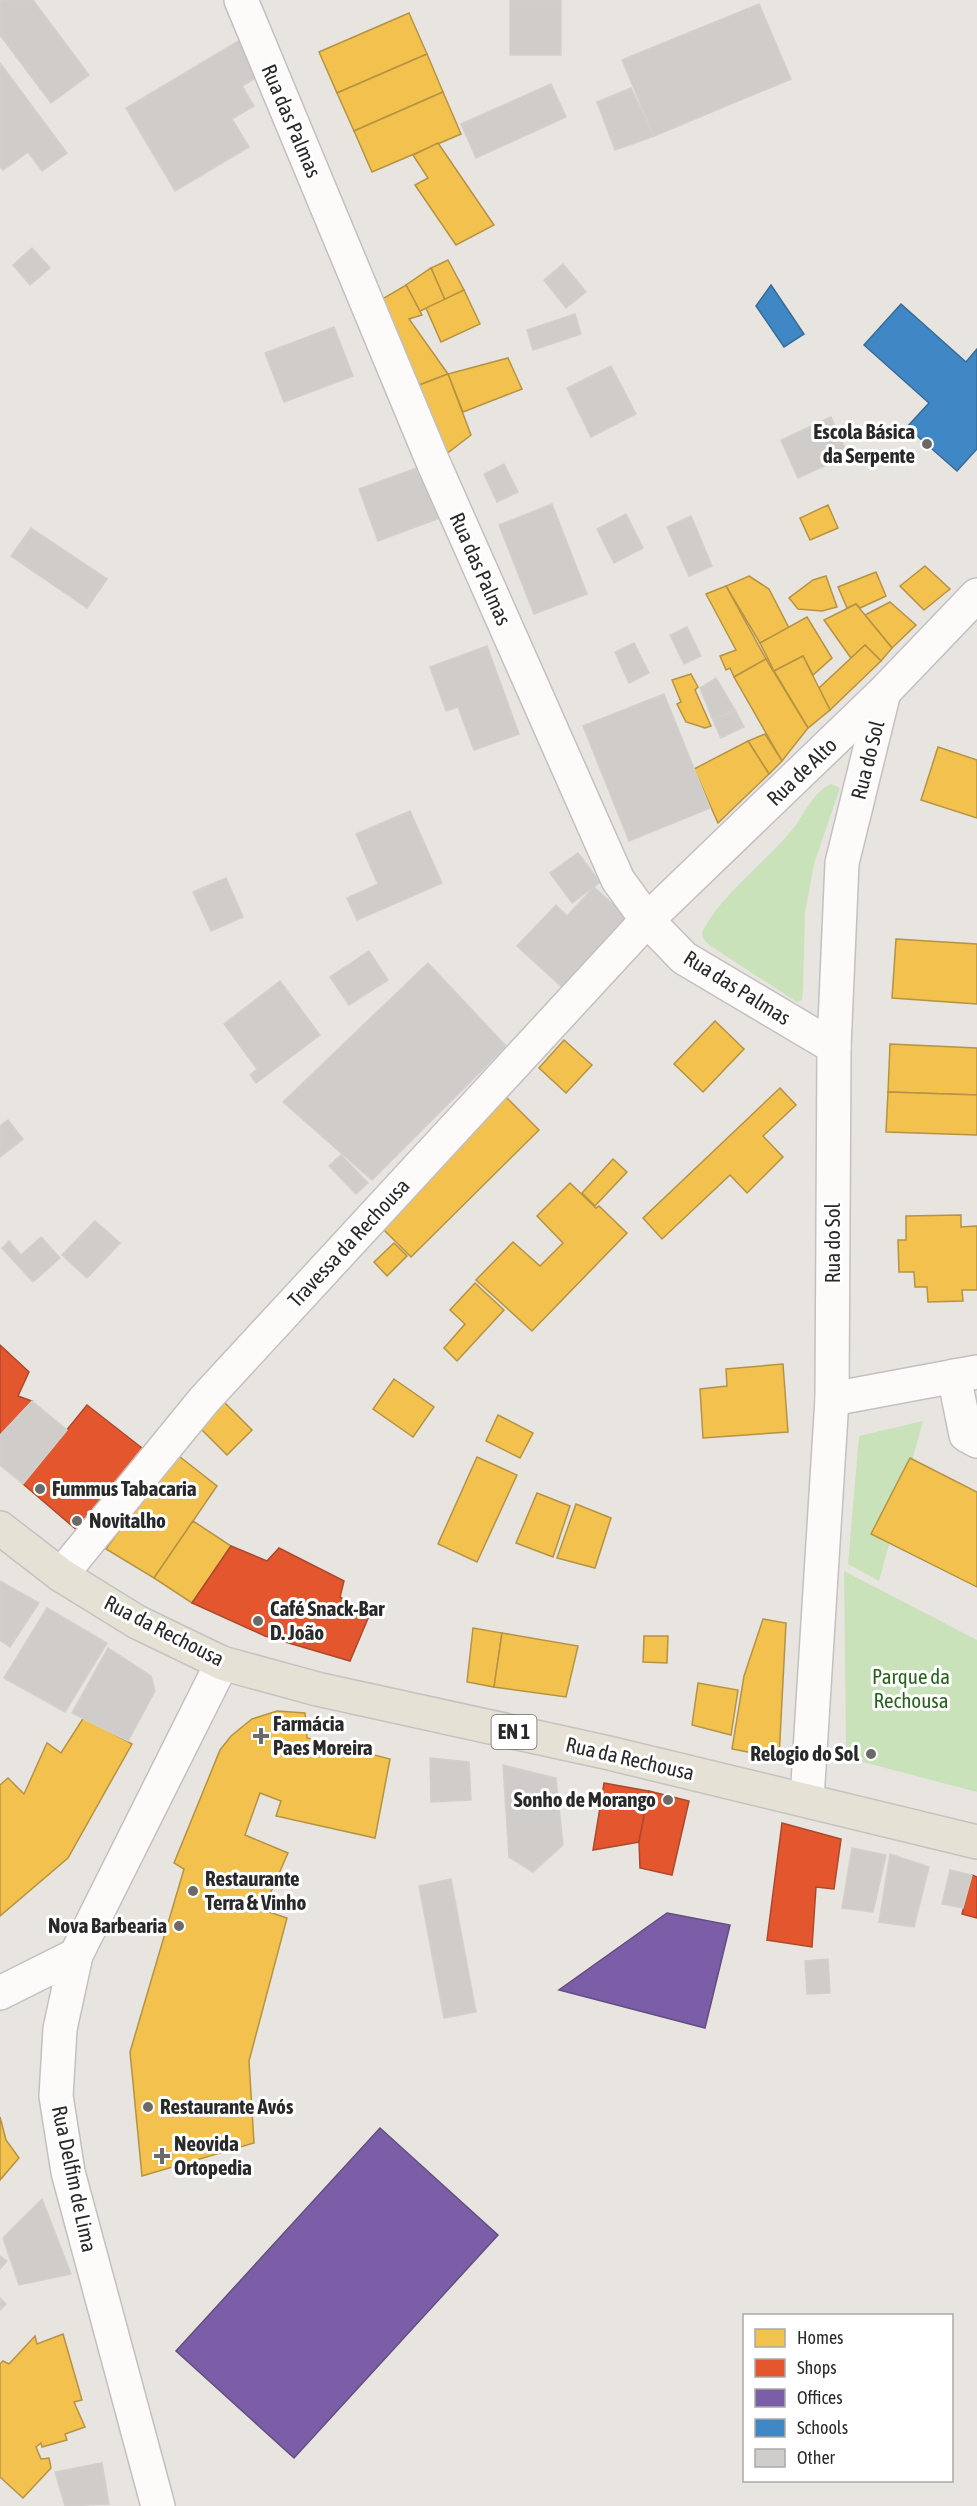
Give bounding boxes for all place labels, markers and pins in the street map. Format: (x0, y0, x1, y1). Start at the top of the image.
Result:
place label: Escola Básica da Serpente (813, 419, 915, 467)
marker: Escola Básica da Serpente (920, 437, 934, 451)
place label: Fummus Tabacaria (52, 1476, 197, 1500)
marker: Fummus Tabacaria (33, 1482, 47, 1496)
place label: Novitalho (89, 1508, 166, 1532)
marker: Novitalho (70, 1514, 84, 1528)
place label: Café Snack-Bar D. João (270, 1596, 385, 1644)
marker: Café Snack-Bar D. João (251, 1614, 265, 1628)
place label: Farmácia Paes Moreira (273, 1711, 373, 1759)
marker: Farmácia Paes Moreira (254, 1729, 268, 1743)
place label: Relogio do Sol (750, 1741, 859, 1765)
marker: Relogio do Sol (864, 1747, 878, 1761)
place label: Sonho de Morango (514, 1787, 656, 1811)
marker: Sonho de Morango (661, 1793, 675, 1807)
place label: Restaurante Terra & Vinho (205, 1866, 306, 1914)
marker: Restaurante Terra & Vinho (186, 1884, 200, 1898)
place label: Nova Barbearia (48, 1913, 167, 1937)
marker: Nova Barbearia (172, 1919, 186, 1933)
place label: Restaurante Avós (160, 2094, 294, 2118)
marker: Restaurante Avós (141, 2100, 155, 2114)
place label: Neovida Ortopedia (174, 2131, 252, 2179)
marker: Neovida Ortopedia (155, 2149, 169, 2163)

